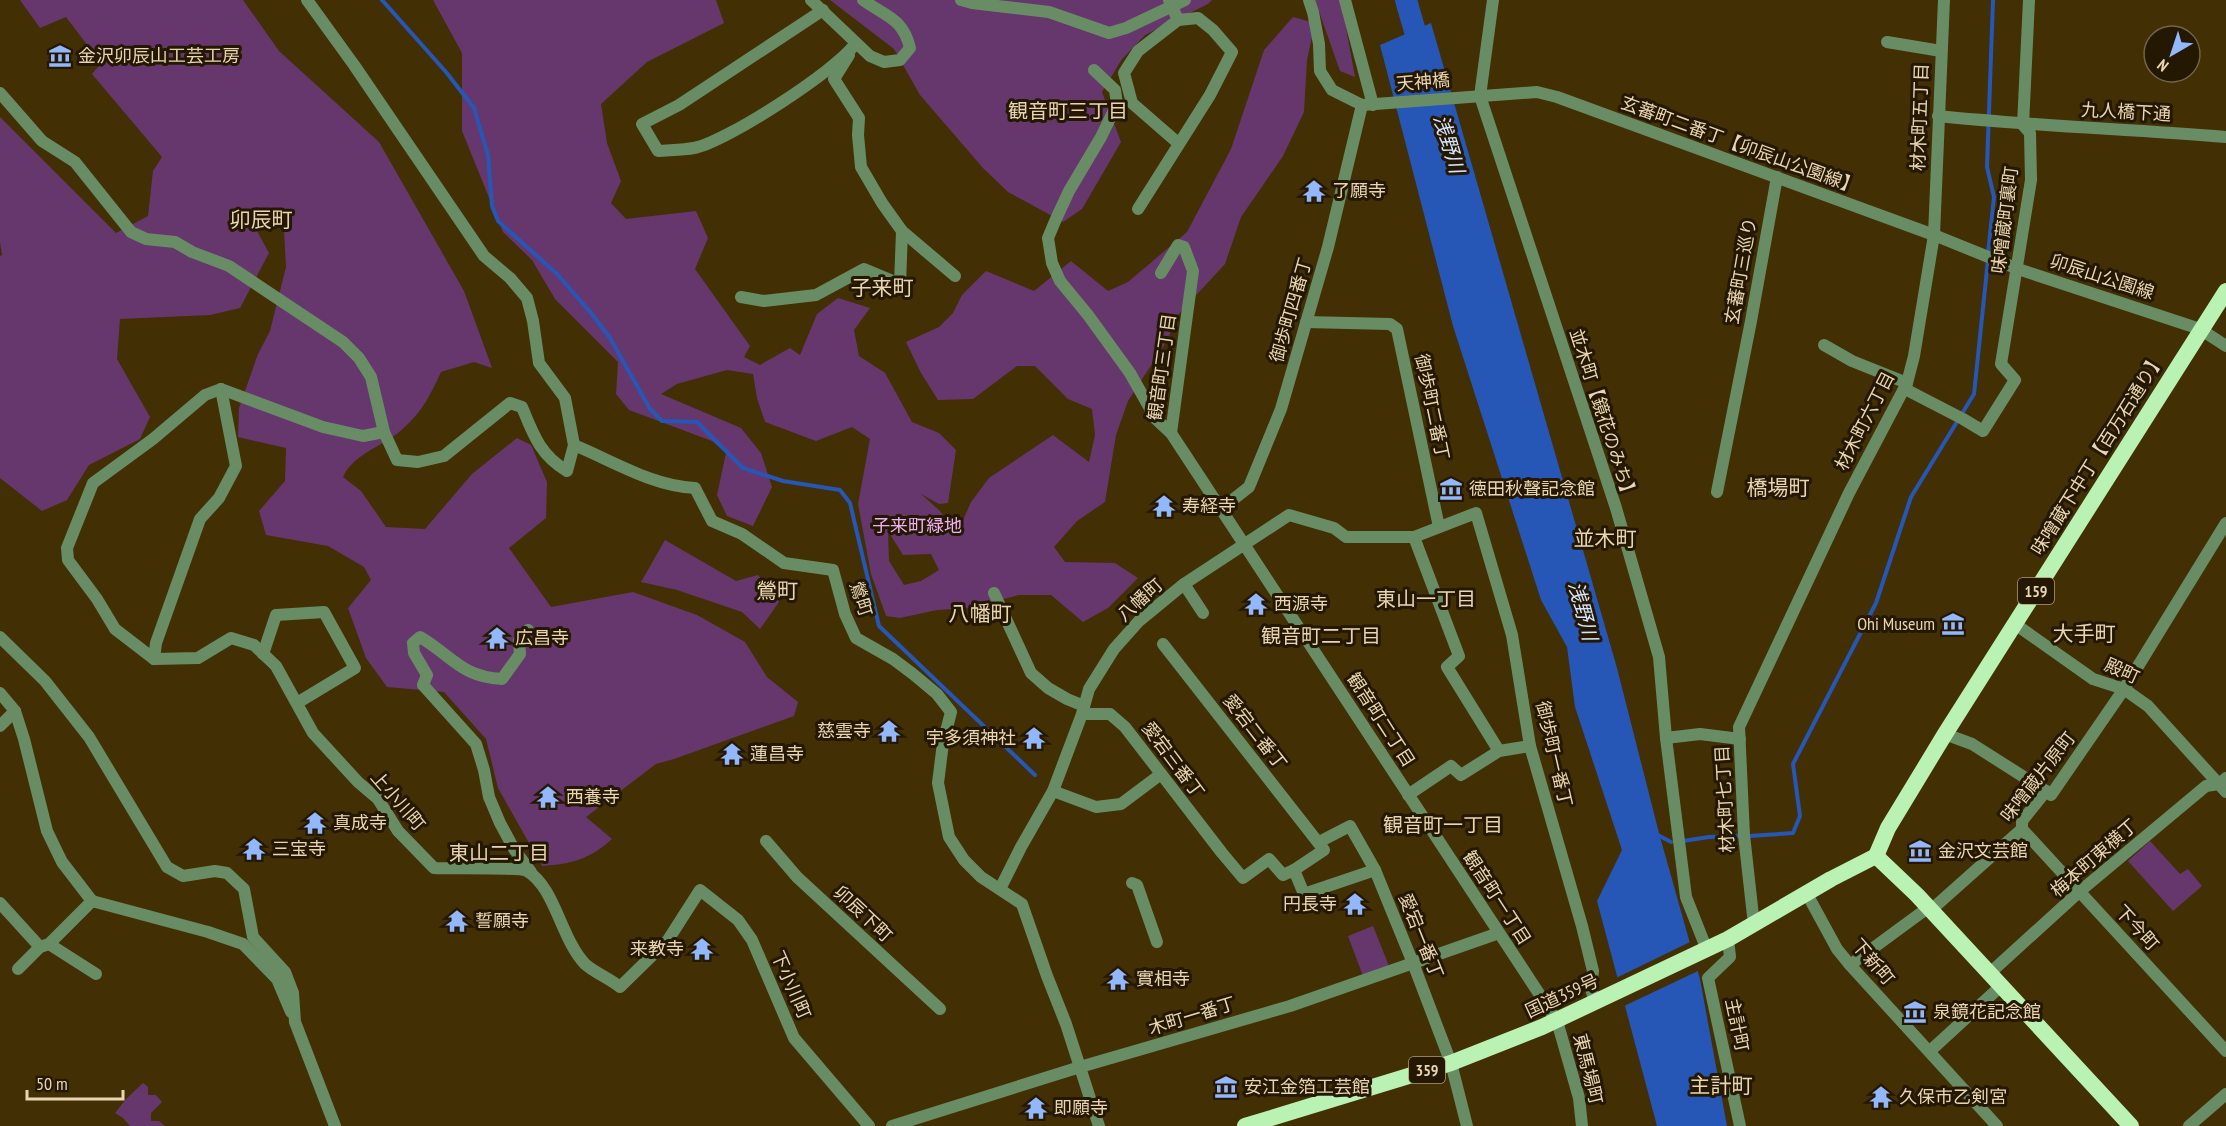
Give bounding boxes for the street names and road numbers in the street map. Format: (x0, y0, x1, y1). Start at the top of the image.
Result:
street label: 材木町五丁目 (1906, 63, 1933, 171)
street label: 天神橋 (1395, 68, 1451, 95)
street label: 玄蕃町二番丁【卯辰山公園線】 (1618, 91, 1863, 198)
street label: 九人橋下通 (2080, 98, 2172, 125)
street label: 味噌蔵町裏町 (1987, 165, 2022, 275)
street label: 玄蕃町三巡り (1720, 216, 1761, 326)
street label: 卯辰山公園線 (2047, 249, 2157, 304)
street label: 御歩町四番丁 (1265, 255, 1316, 365)
street label: 観音町三丁目 (1143, 312, 1180, 422)
street label: 並木町【鏡花のみち】 (1565, 326, 1642, 504)
street label: 味噌蔵下中丁【百万石通り】 (2026, 348, 2169, 559)
street label: 御歩町二番丁 (1410, 352, 1455, 462)
street label: 材木町六丁目 (1830, 367, 1899, 474)
street label: 八幡町 (1112, 573, 1167, 626)
street label: 鶯町 (845, 578, 878, 620)
road number: 159 (2018, 578, 2054, 604)
street label: 殿町 (2101, 653, 2143, 688)
street label: 観音町二丁目 (1342, 668, 1420, 771)
street label: 愛宕二番丁 (1219, 689, 1292, 774)
street label: 御歩町一番丁 (1531, 699, 1578, 809)
street label: 愛宕三番丁 (1137, 717, 1210, 803)
street label: 味噌蔵片原町 (1995, 727, 2080, 826)
street label: 材木町七丁目 (1710, 744, 1739, 854)
street label: 上小川町 (366, 766, 431, 835)
street label: 梅本町東横丁 (2045, 814, 2142, 902)
street label: 観音町一丁目 (1458, 846, 1536, 949)
street label: 卯辰下町 (829, 881, 898, 947)
street label: 愛宕一番丁 (1394, 890, 1449, 982)
street label: 下今町 (2111, 900, 2164, 955)
street label: 下新町 (1847, 934, 1900, 990)
street label: 下小川町 (766, 947, 817, 1022)
street label: 国道359号 (1521, 969, 1602, 1023)
street label: 木町一番丁 (1145, 991, 1238, 1040)
street label: 主計町 (1721, 996, 1754, 1054)
street label: 東馬場町 (1569, 1031, 1608, 1107)
road number: 359 (1409, 1057, 1445, 1083)

